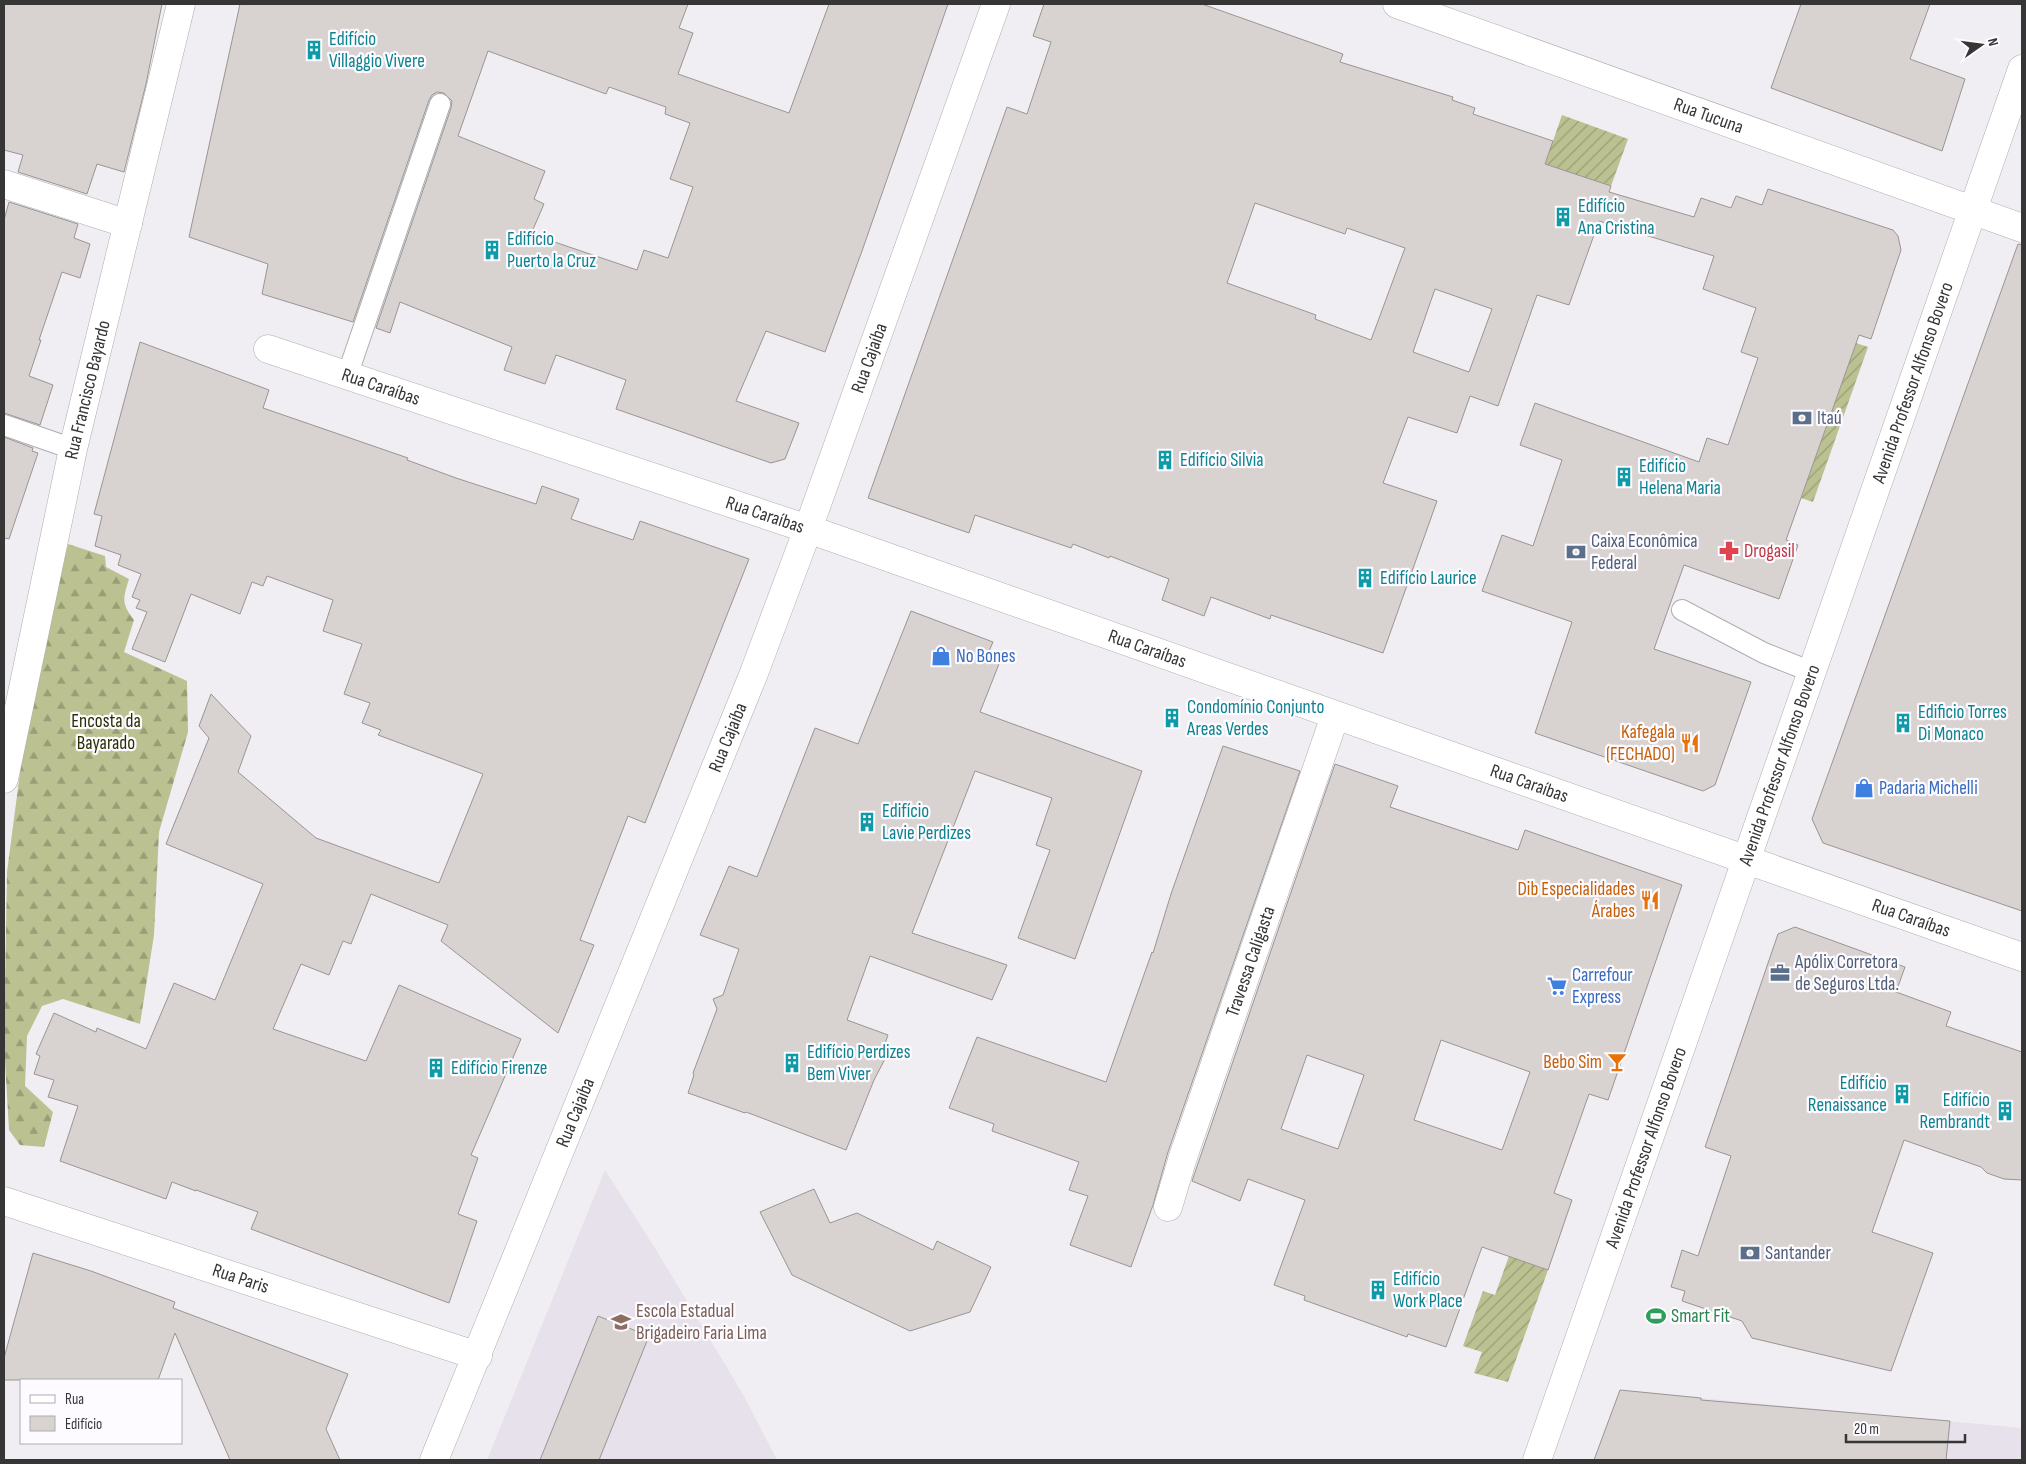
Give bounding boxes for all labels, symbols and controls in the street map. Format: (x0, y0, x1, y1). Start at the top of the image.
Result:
north arrow (1956, 20, 2006, 70)
place label: Edifício Villaggio Vivere (329, 28, 425, 73)
text: N (1984, 36, 2002, 48)
building icon: Edifício Villaggio Vivere (303, 39, 325, 61)
street label: Rua Tucuna (1671, 93, 1747, 139)
place label: Edifício Ana Cristina (1577, 195, 1655, 240)
building icon: Edifício Ana Cristina (1552, 206, 1574, 228)
place label: Edifício Puerto la Cruz (507, 228, 596, 273)
building icon: Edifício Puerto la Cruz (481, 239, 503, 261)
street label: Avenida Professor Alfonso Bovero (1867, 279, 1958, 487)
street label: Rua Francisco Bayardo (60, 318, 115, 461)
street label: Rua Cajaíba (846, 320, 892, 396)
street label: Rua Caraíbas (339, 363, 423, 410)
bank icon: Itaú (1791, 407, 1813, 429)
place label: Itaú (1817, 407, 1842, 430)
building icon: Edifício Silvia (1154, 449, 1176, 471)
place label: Edifício Silvia (1180, 449, 1264, 472)
place label: Edifício Helena Maria (1639, 455, 1721, 500)
building icon: Edifício Helena Maria (1613, 466, 1635, 488)
street label: Rua Caraíbas (723, 491, 808, 539)
place label: Caixa Econômica Federal (1591, 530, 1698, 575)
pharmacy icon: Drogasil (1718, 540, 1740, 562)
place label: Drogasil (1744, 540, 1795, 563)
bank icon: Caixa Econômica Federal (1565, 541, 1587, 563)
building icon: Edifício Laurice (1354, 567, 1376, 589)
place label: Edifício Laurice (1380, 567, 1477, 590)
street label: Rua Caraíbas (1105, 624, 1190, 673)
shop icon: No Bones (930, 645, 952, 667)
place label: No Bones (956, 645, 1016, 668)
street label: Avenida Professor Alfonso Bovero (1733, 662, 1825, 869)
place label: Condomínio Conjunto Areas Verdes (1186, 696, 1324, 741)
street label: Rua Cajaíba (703, 699, 752, 776)
place label: Edificio Torres Di Monaco (1918, 701, 2007, 746)
building icon: Condomínio Conjunto Areas Verdes (1161, 707, 1183, 729)
park label: Encosta da Bayarado (71, 710, 141, 755)
building icon: Edificio Torres Di Monaco (1892, 712, 1914, 734)
place label: Kafegala (FECHADO) (1606, 721, 1675, 766)
restaurant icon: Kafegala (FECHADO) (1679, 732, 1701, 754)
street label: Rua Caraíbas (1487, 759, 1572, 808)
shop icon: Padaria Michelli (1853, 777, 1875, 799)
place label: Padaria Michelli (1879, 777, 1978, 800)
place label: Edifício Lavie Perdizes (882, 800, 971, 845)
building icon: Edifício Lavie Perdizes (856, 811, 878, 833)
place label: Dib Especialidades Árabes (1518, 878, 1635, 923)
restaurant icon: Dib Especialidades Árabes (1639, 889, 1661, 911)
street label: Rua Caraíbas (1869, 894, 1954, 942)
street label: Travessa Caligasta (1221, 903, 1280, 1020)
place label: Apólix Corretora de Seguros Ltda. (1794, 951, 1899, 996)
office icon: Apólix Corretora de Seguros Ltda. (1769, 962, 1791, 984)
place label: Carrefour Express (1572, 964, 1633, 1009)
supermarket icon: Carrefour Express (1546, 975, 1568, 997)
place label: Edifício Perdizes Bem Viver (807, 1041, 911, 1086)
street label: Avenida Professor Alfonso Bovero (1600, 1044, 1692, 1252)
place label: Bebo Sim (1543, 1051, 1602, 1074)
bar icon: Bebo Sim (1606, 1051, 1628, 1073)
building icon: Edifício Perdizes Bem Viver (781, 1052, 803, 1074)
building icon: Edifício Firenze (425, 1057, 447, 1079)
place label: Edifício Firenze (451, 1057, 547, 1080)
place label: Edifício Renaissance (1808, 1072, 1887, 1117)
street label: Rua Cajaíba (551, 1075, 600, 1151)
building icon: Edifício Renaissance (1891, 1083, 1913, 1105)
place label: Edifício Rembrandt (1919, 1089, 1990, 1134)
building icon: Edifício Rembrandt (1994, 1100, 2016, 1122)
bank icon: Santander (1739, 1242, 1761, 1264)
place label: Santander (1765, 1242, 1831, 1265)
street label: Rua Paris (210, 1258, 272, 1298)
place label: Edifício Work Place (1393, 1268, 1463, 1313)
building icon: Edifício Work Place (1367, 1279, 1389, 1301)
place label: Escola Estadual Brigadeiro Faria Lima (636, 1300, 767, 1345)
sports icon: Smart Fit (1645, 1305, 1667, 1327)
place label: Smart Fit (1671, 1305, 1730, 1328)
school or university icon: Escola Estadual Brigadeiro Faria Lima (610, 1311, 632, 1333)
legend (20, 1379, 182, 1444)
text: Rua (65, 1390, 84, 1409)
scale bar (1846, 1412, 1965, 1444)
text: Edifício (65, 1415, 102, 1434)
text: 20 m (1854, 1420, 1879, 1439)

